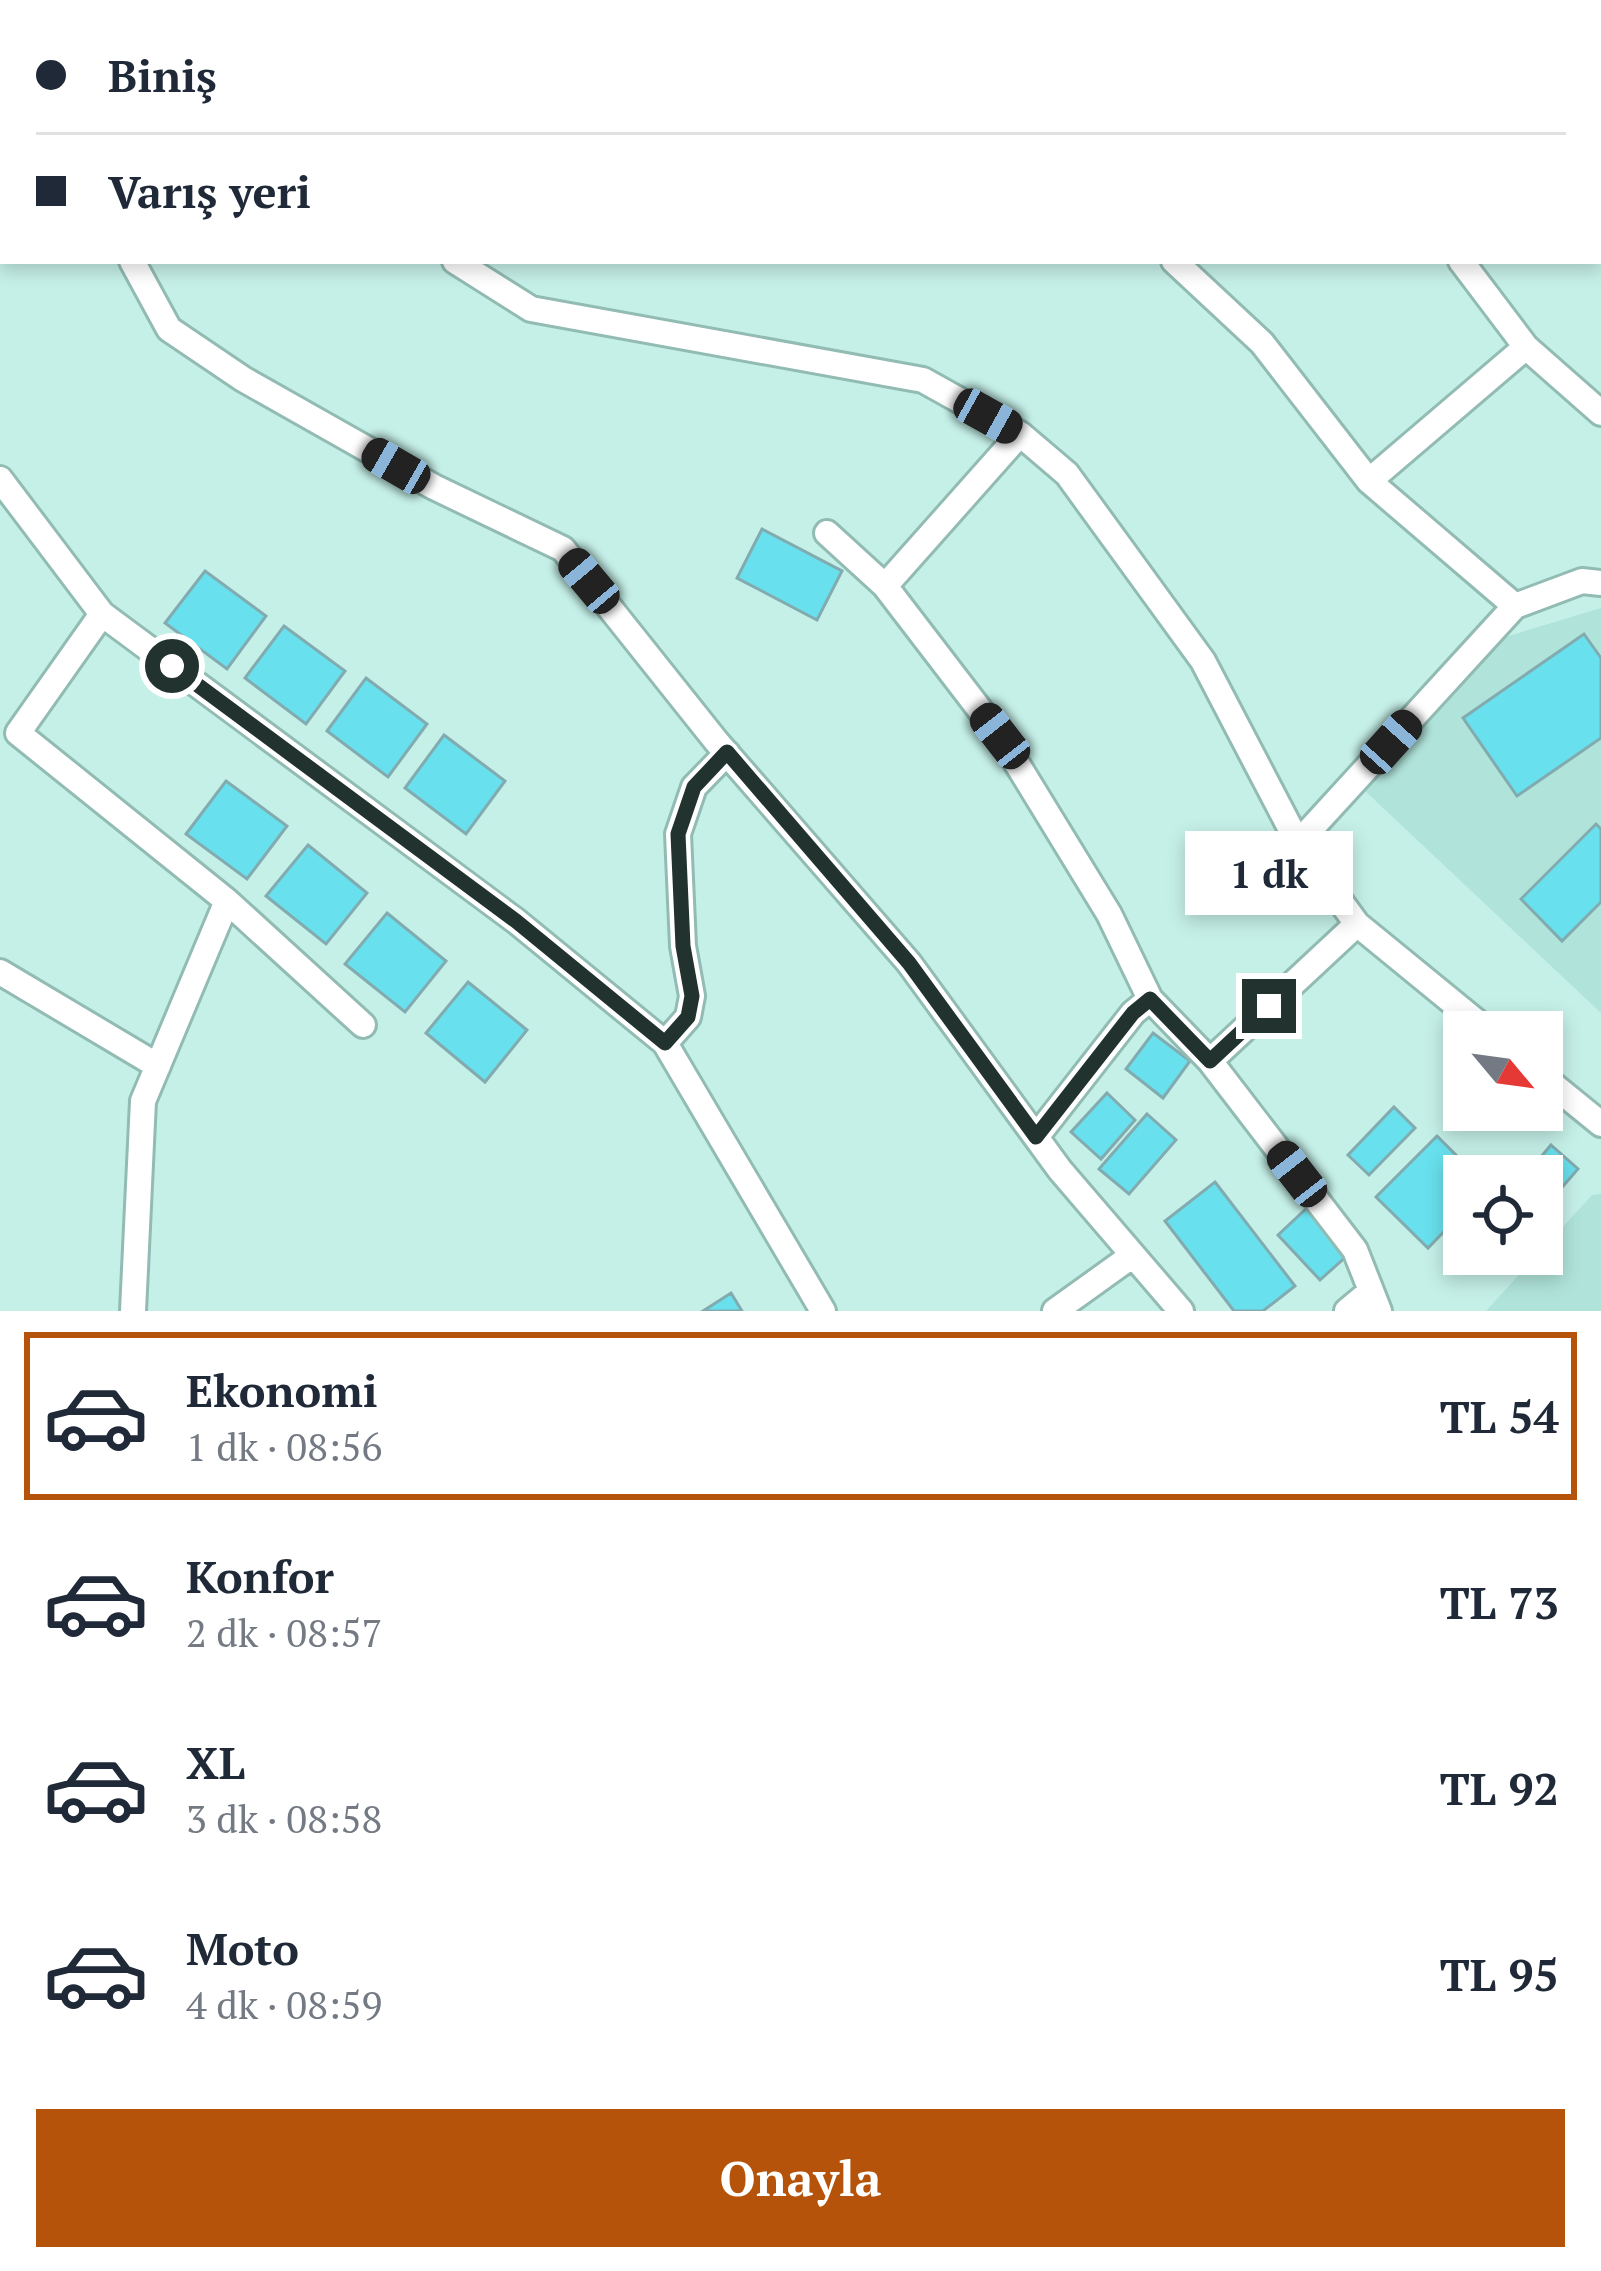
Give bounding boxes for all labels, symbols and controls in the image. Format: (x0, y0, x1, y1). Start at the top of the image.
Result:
text: Biniş (108, 45, 217, 105)
text: Varış yeri (108, 161, 311, 221)
car (948, 383, 1028, 449)
car (356, 432, 436, 500)
car (552, 542, 626, 620)
route start (145, 639, 199, 693)
car (964, 697, 1036, 775)
car (1354, 703, 1428, 781)
callout: 1 dk (1185, 832, 1353, 916)
text: 1 dk (1230, 847, 1308, 899)
route end (1242, 979, 1296, 1033)
north arrow (1443, 1011, 1563, 1131)
map controls (1443, 1011, 1563, 1275)
car (1261, 1135, 1333, 1213)
button: locate (1443, 1155, 1563, 1275)
text: Ekonomi (186, 1360, 378, 1420)
icon: car (42, 1362, 150, 1470)
text: TL 54 (1440, 1386, 1559, 1446)
text: 1 dk · 08:56 (186, 1420, 382, 1472)
text: Konfor (186, 1546, 334, 1606)
icon: car (42, 1548, 150, 1656)
text: TL 73 (1440, 1572, 1559, 1632)
text: 2 dk · 08:57 (186, 1606, 382, 1658)
text: XL (186, 1732, 245, 1792)
icon: car (42, 1734, 150, 1842)
text: TL 92 (1440, 1758, 1559, 1818)
text: 3 dk · 08:58 (186, 1792, 382, 1844)
text: Moto (186, 1918, 299, 1978)
icon: car (42, 1920, 150, 2028)
text: TL 95 (1440, 1944, 1559, 2004)
text: 4 dk · 08:59 (186, 1978, 382, 2030)
button: Onayla (36, 2109, 1565, 2247)

